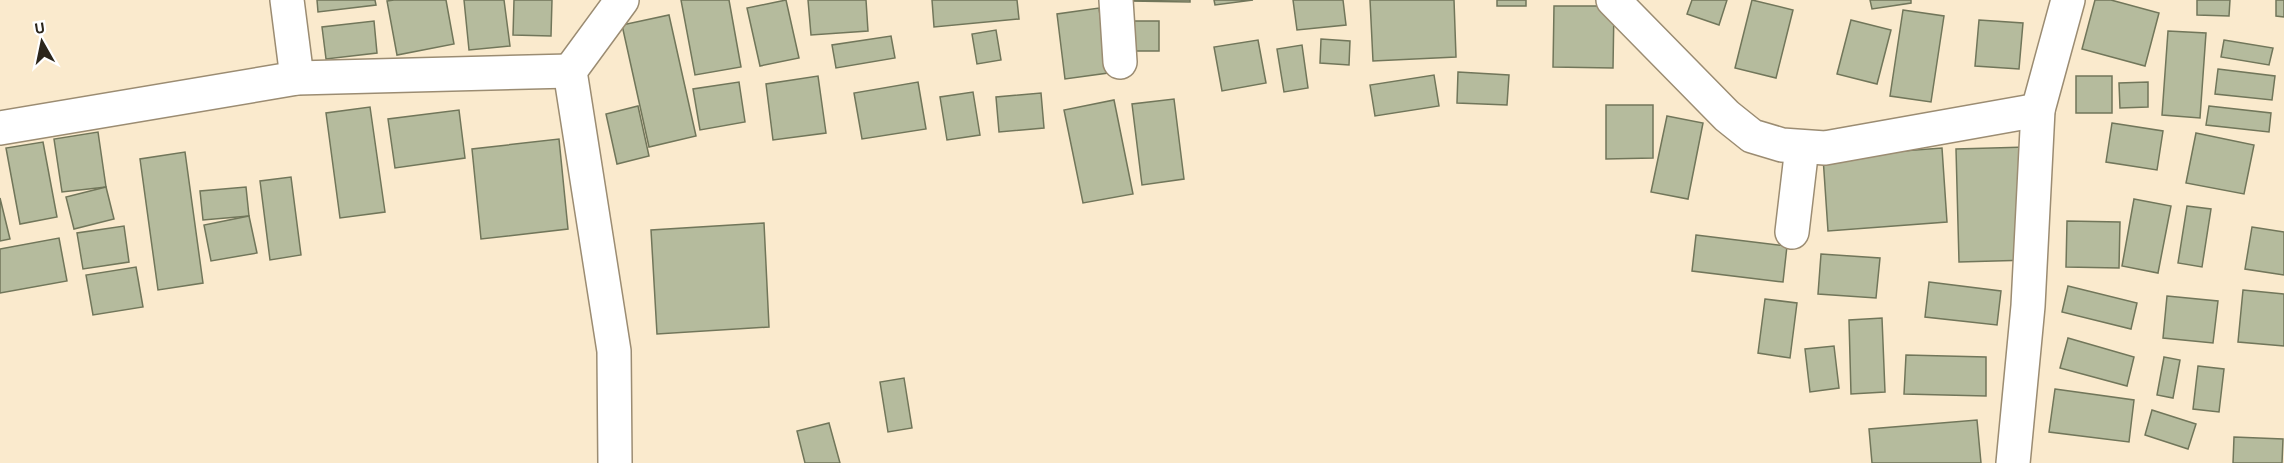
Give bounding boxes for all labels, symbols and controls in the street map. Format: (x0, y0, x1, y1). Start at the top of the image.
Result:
north arrow (12, 12, 72, 72)
text: U (34, 19, 46, 37)

